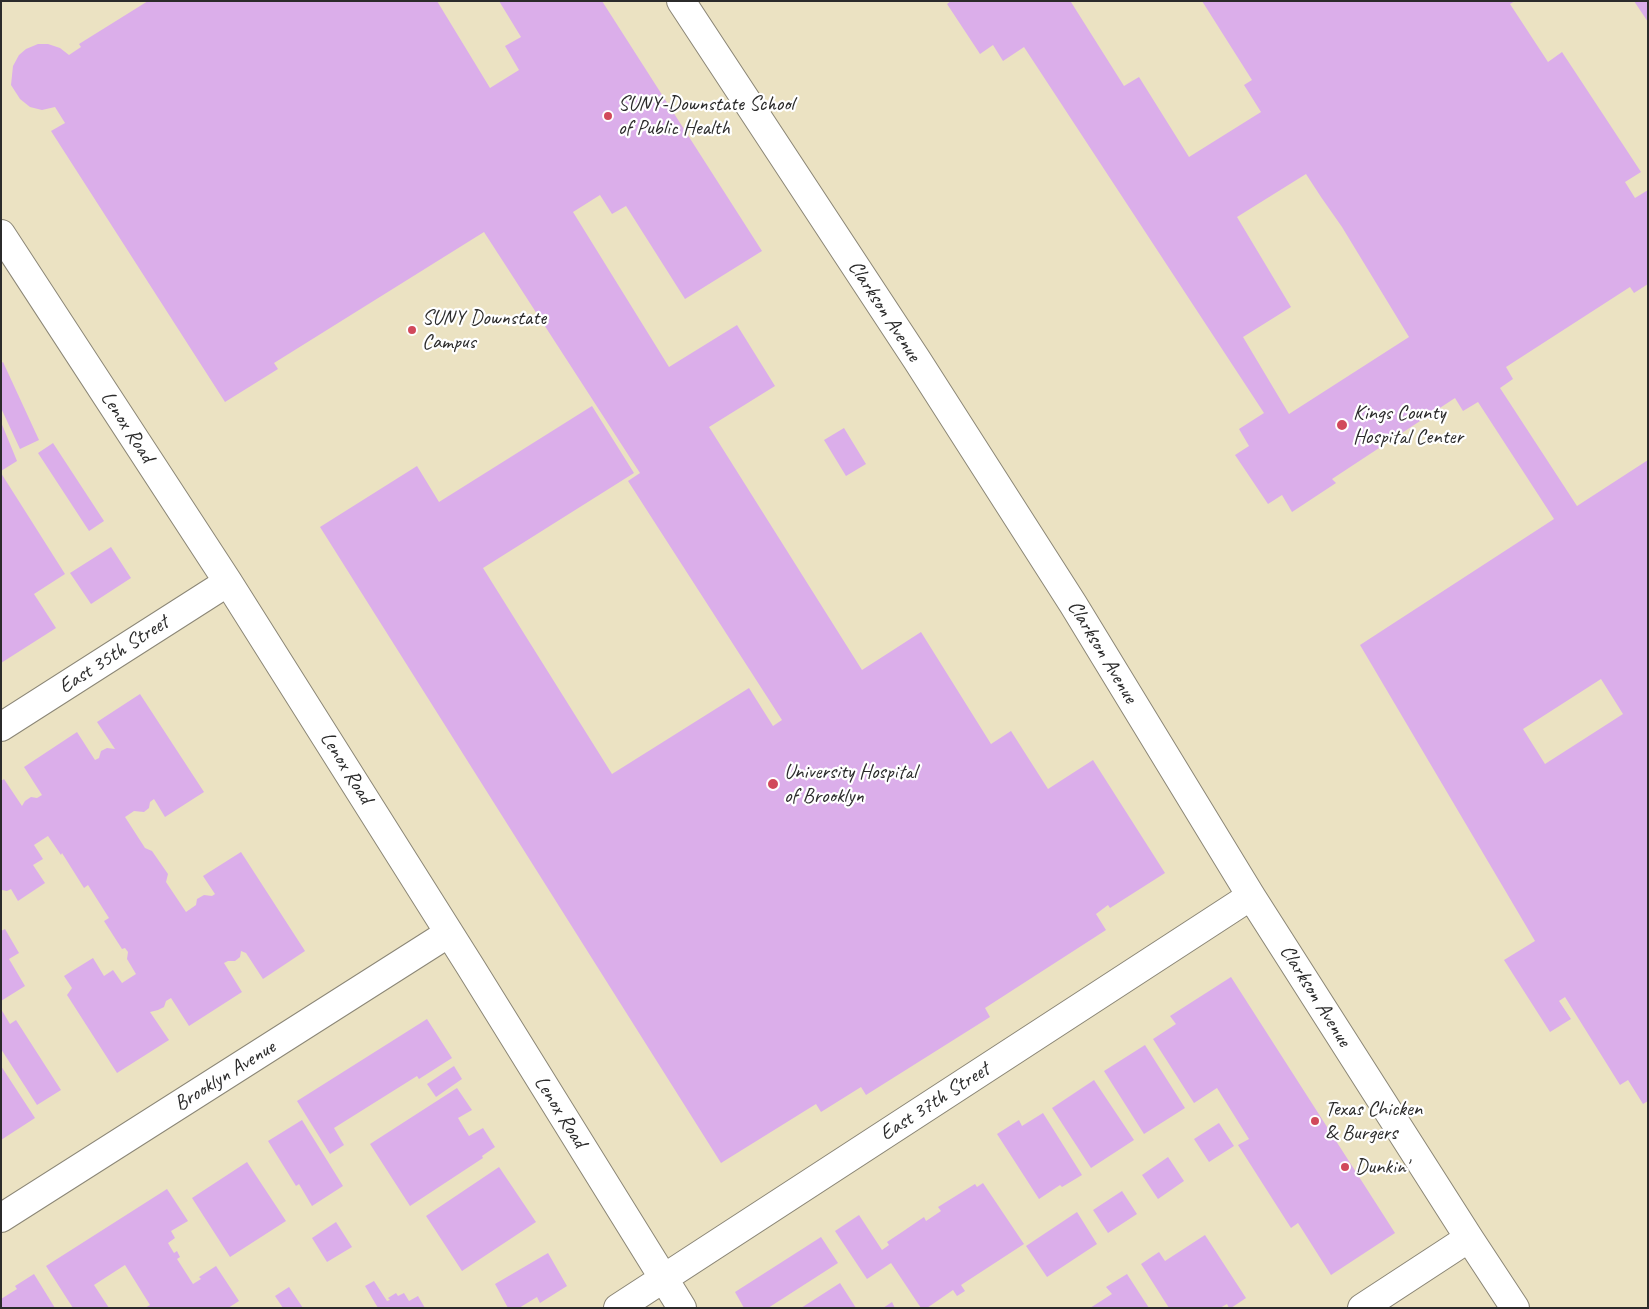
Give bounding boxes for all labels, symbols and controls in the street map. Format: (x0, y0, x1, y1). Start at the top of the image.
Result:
place label: SUNY-Downstate School of Public Health (618, 91, 794, 141)
marker: SUNY-Downstate School of Public Health (602, 110, 614, 122)
street label: Clarkson Avenue (842, 256, 926, 366)
place label: SUNY Downstate Campus (422, 305, 546, 355)
marker: SUNY Downstate Campus (406, 324, 418, 336)
street label: Lenox Road (95, 387, 159, 467)
place label: Kings County Hospital Center (1353, 400, 1463, 450)
marker: Kings County Hospital Center (1335, 418, 1349, 432)
street label: Clarkson Avenue (1061, 596, 1143, 708)
street label: East 35th Street (54, 610, 174, 700)
street label: Lenox Road (314, 727, 378, 809)
place label: University Hospital of Brooklyn (784, 759, 916, 809)
marker: University Hospital of Brooklyn (766, 777, 780, 791)
street label: Clarkson Avenue (1274, 940, 1356, 1052)
street label: Brooklyn Avenue (170, 1035, 280, 1117)
street label: East 37th Street (875, 1057, 995, 1147)
street label: Lenox Road (528, 1071, 592, 1153)
place label: Texas Chicken & Burgers (1325, 1096, 1422, 1146)
marker: Texas Chicken & Burgers (1309, 1115, 1321, 1127)
place label: Dunkin' (1355, 1154, 1408, 1180)
marker: Dunkin' (1339, 1161, 1351, 1173)

